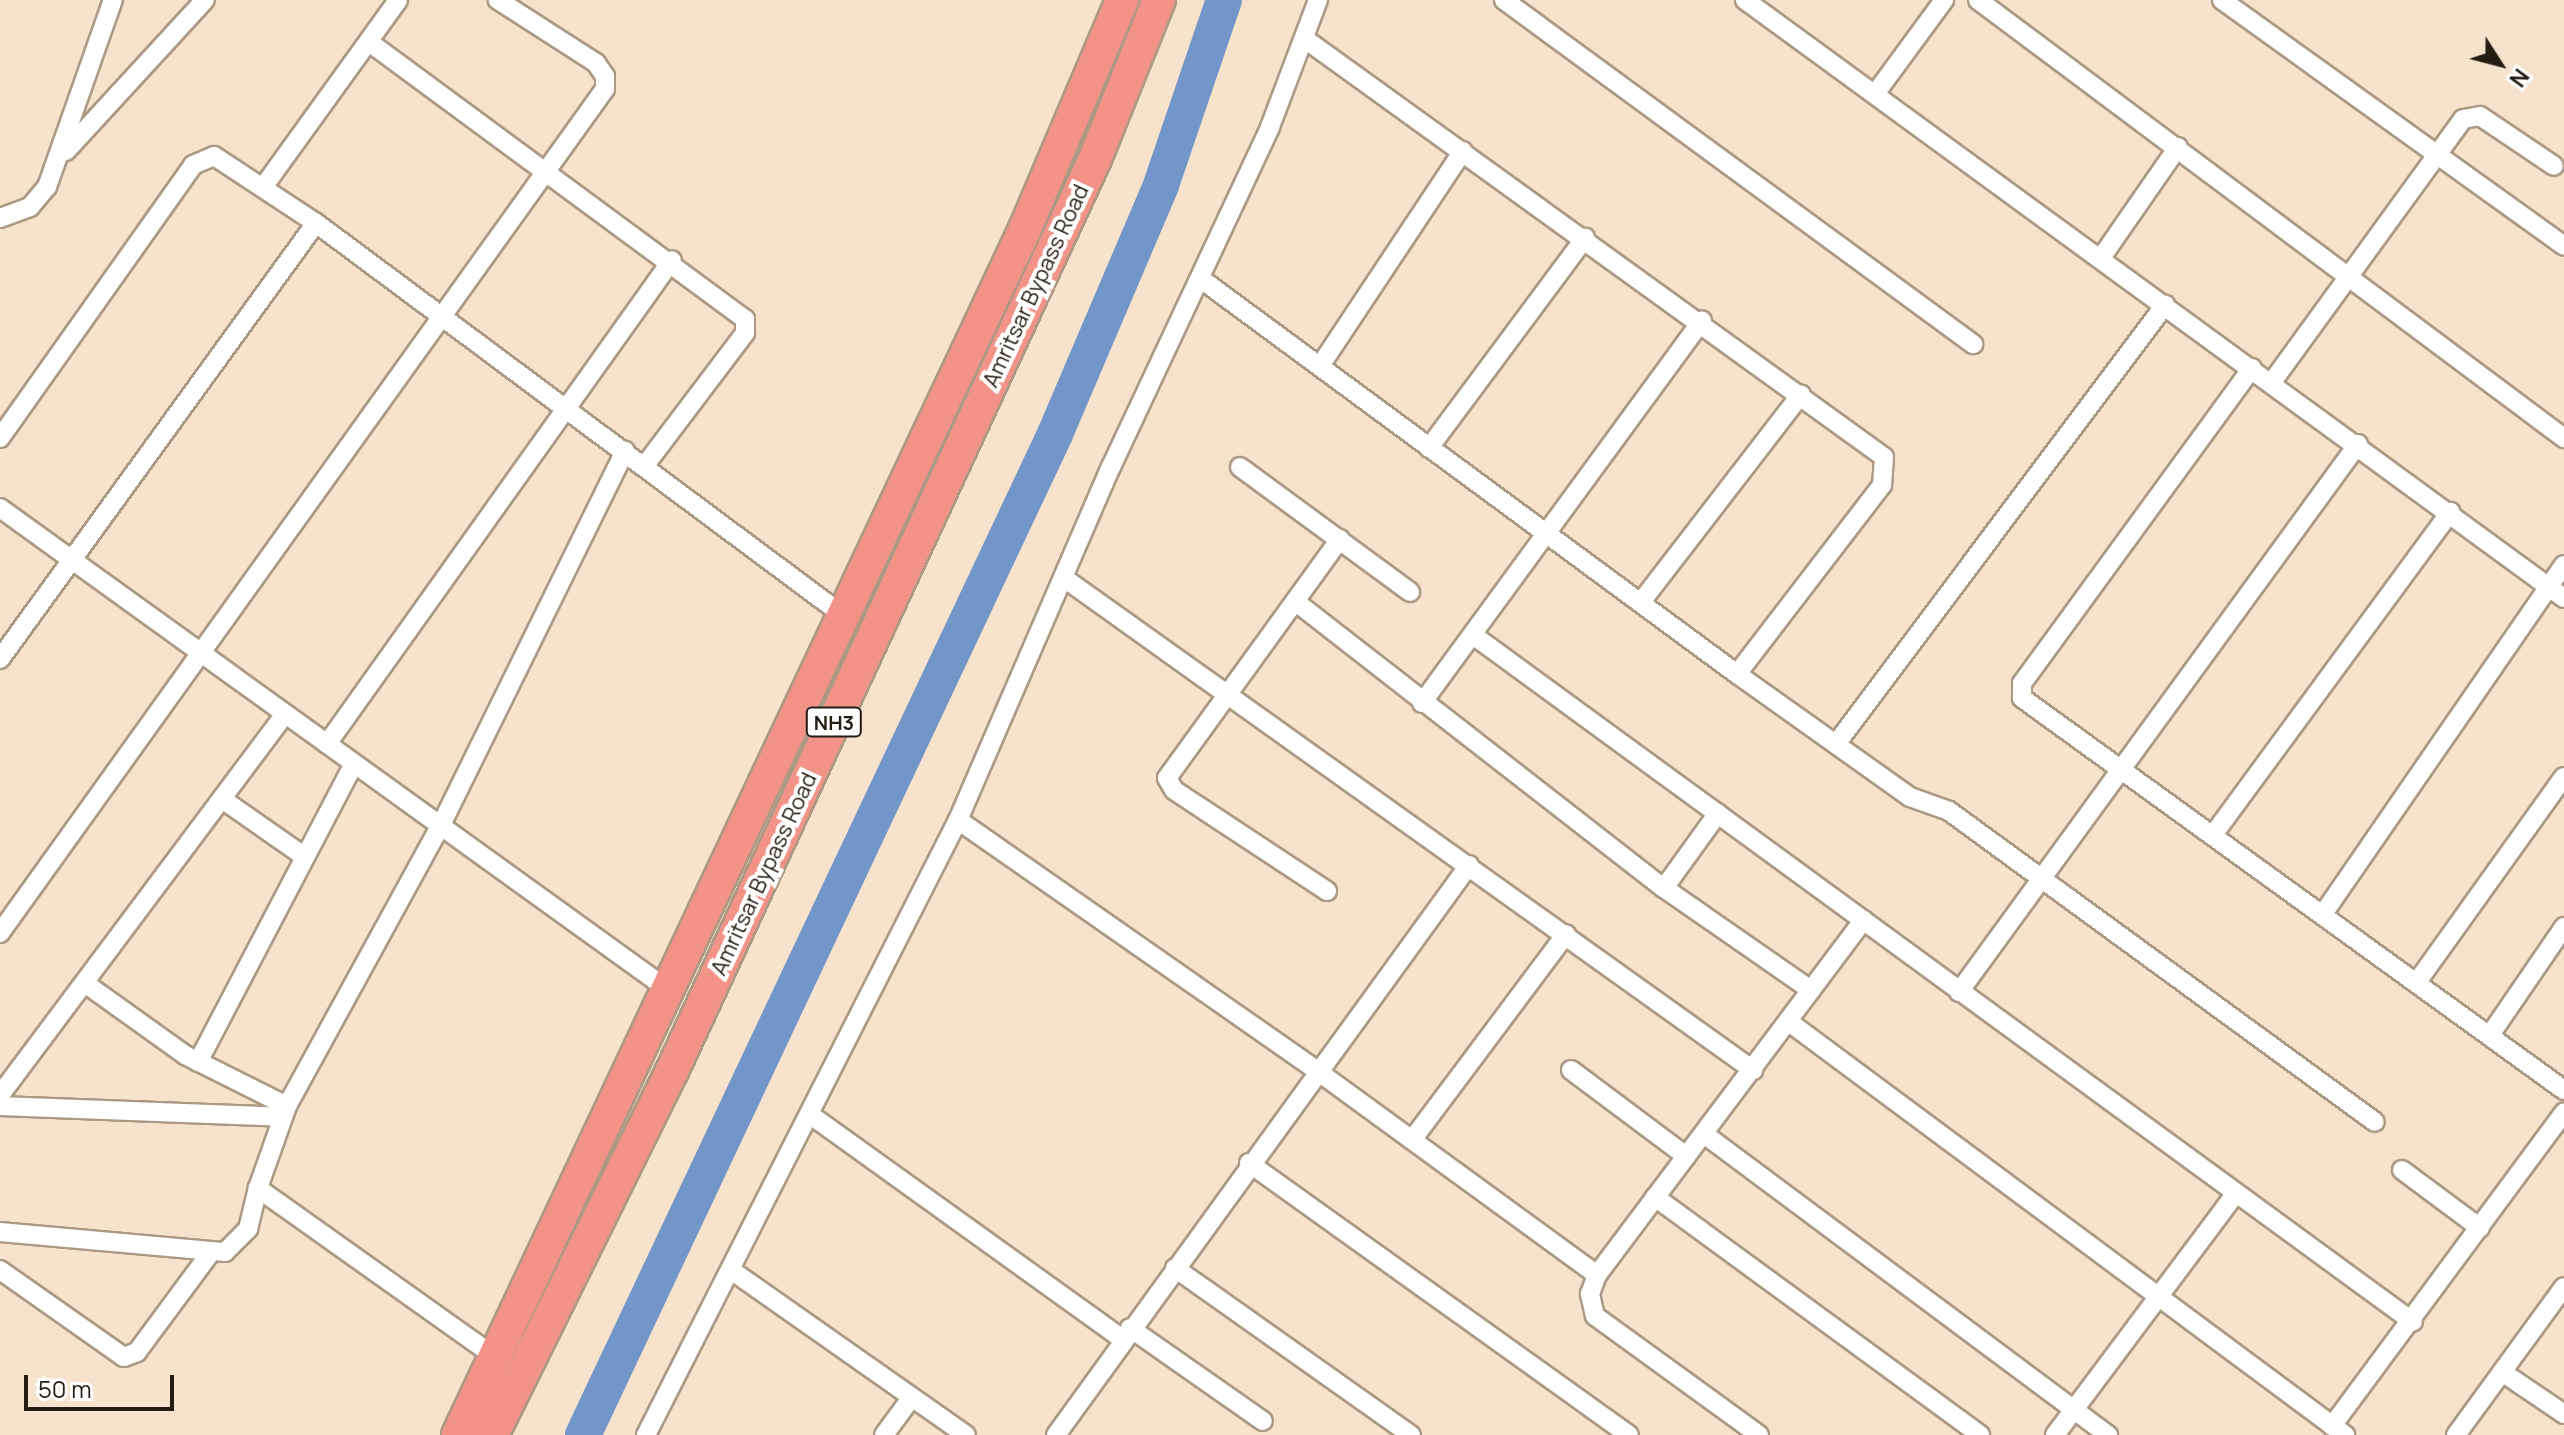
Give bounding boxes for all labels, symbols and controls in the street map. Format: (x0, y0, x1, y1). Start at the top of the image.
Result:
north arrow (2460, 24, 2540, 104)
text: N (2503, 63, 2536, 93)
street label: Amritsar Bypass Road (977, 180, 1095, 392)
road number: NH3 (804, 706, 864, 738)
street label: Amritsar Bypass Road (705, 768, 823, 980)
scale bar (28, 1359, 178, 1409)
text: 50 m (38, 1372, 92, 1405)

